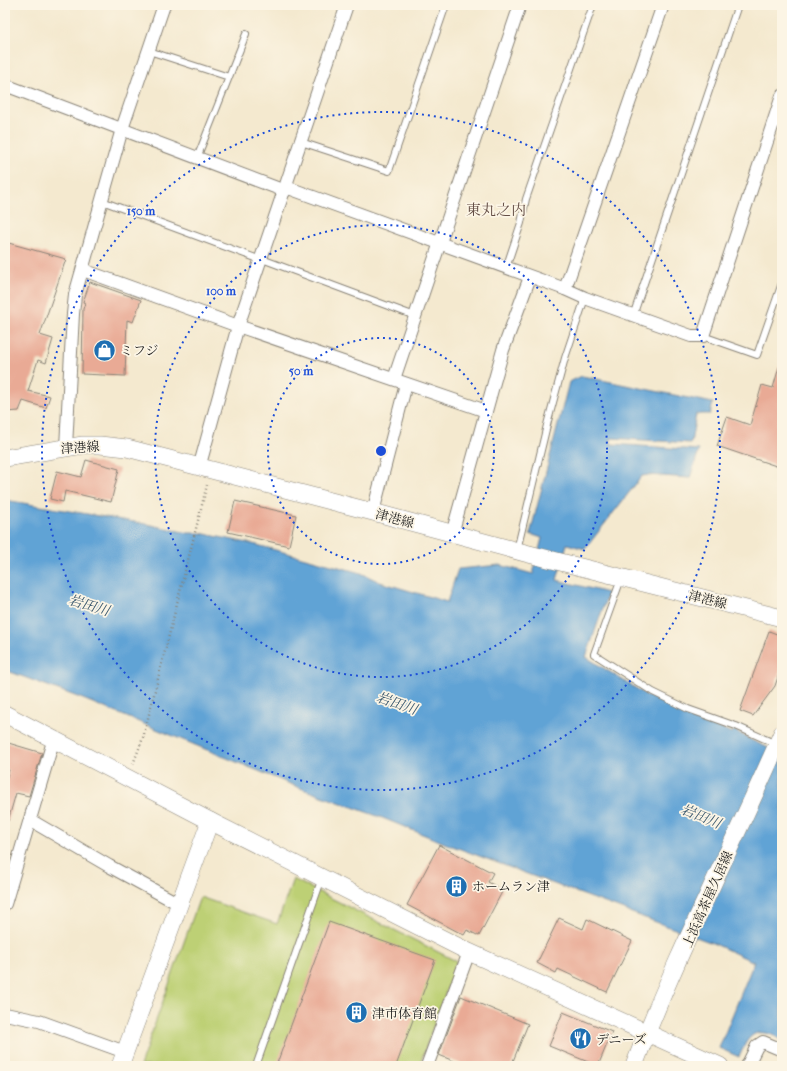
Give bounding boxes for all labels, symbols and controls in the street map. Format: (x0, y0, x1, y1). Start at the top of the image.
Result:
district label: 東丸之内 (466, 201, 526, 219)
text: 150 m (127, 204, 156, 218)
text: 100 m (206, 284, 237, 298)
shop icon: ミフジ (91, 337, 117, 363)
place label: ミフジ (120, 343, 158, 358)
text: 50 m (289, 364, 314, 378)
street label: 津港線 (60, 439, 100, 456)
centre of rings (374, 444, 388, 458)
street label: 津港線 (374, 506, 416, 531)
street label: 津港線 (687, 587, 729, 611)
water label: 岩田川 (66, 591, 113, 620)
water label: 岩田川 (374, 689, 421, 719)
water label: 岩田川 (678, 801, 725, 833)
street label: 上浜高茶屋久居線 (679, 849, 735, 950)
building icon: ホームラン津 (443, 873, 469, 899)
place label: ホームラン津 (472, 879, 550, 894)
building icon: 津市体育館 (343, 1000, 369, 1026)
place label: 津市体育館 (372, 1006, 437, 1021)
restaurant icon: デニーズ (568, 1026, 594, 1052)
place label: デニーズ (596, 1032, 647, 1047)

